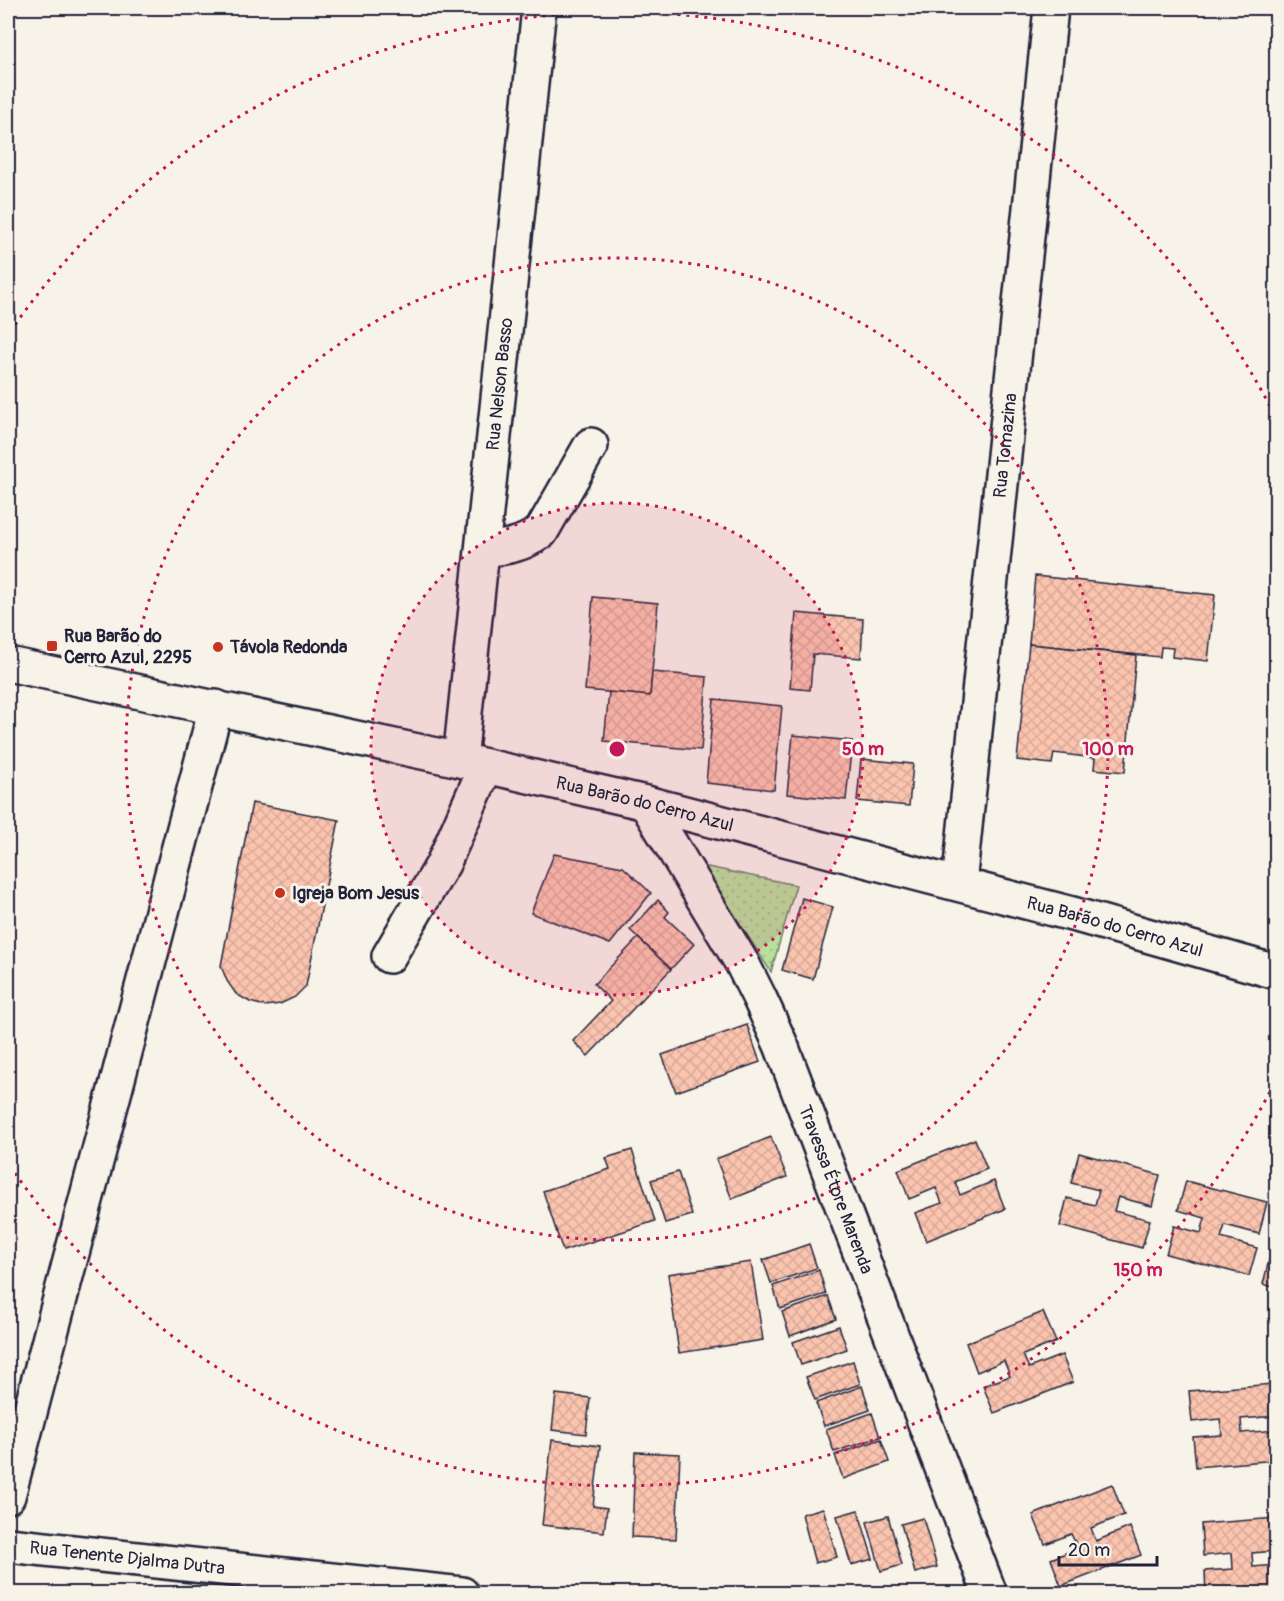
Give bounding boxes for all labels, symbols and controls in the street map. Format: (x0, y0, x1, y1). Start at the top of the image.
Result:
street label: Rua Nelson Basso (481, 316, 518, 451)
street label: Rua Tomazina (988, 392, 1022, 499)
place label: Rua Barão do Cerro Azul, 2295 (64, 625, 192, 669)
place label: Távola Redonda (229, 636, 348, 659)
marker: Rua Barão do Cerro Azul, 2295 (45, 639, 59, 653)
marker: Távola Redonda (211, 640, 225, 654)
text: 50 m (842, 738, 884, 761)
text: 100 m (1082, 738, 1134, 761)
centre of rings (607, 739, 627, 759)
street label: Rua Barão do Cerro Azul (554, 771, 736, 837)
place label: Igreja Bom Jesus (292, 882, 420, 905)
marker: Igreja Bom Jesus (273, 886, 287, 900)
street label: Rua Barão do Cerro Azul (1024, 891, 1206, 962)
street label: Travessa Étore Marenda (793, 1102, 879, 1277)
text: 150 m (1114, 1259, 1163, 1282)
scale bar (1059, 1529, 1156, 1567)
street label: Rua Tenente Djalma Dutra (28, 1536, 226, 1580)
text: 20 m (1068, 1539, 1110, 1562)

